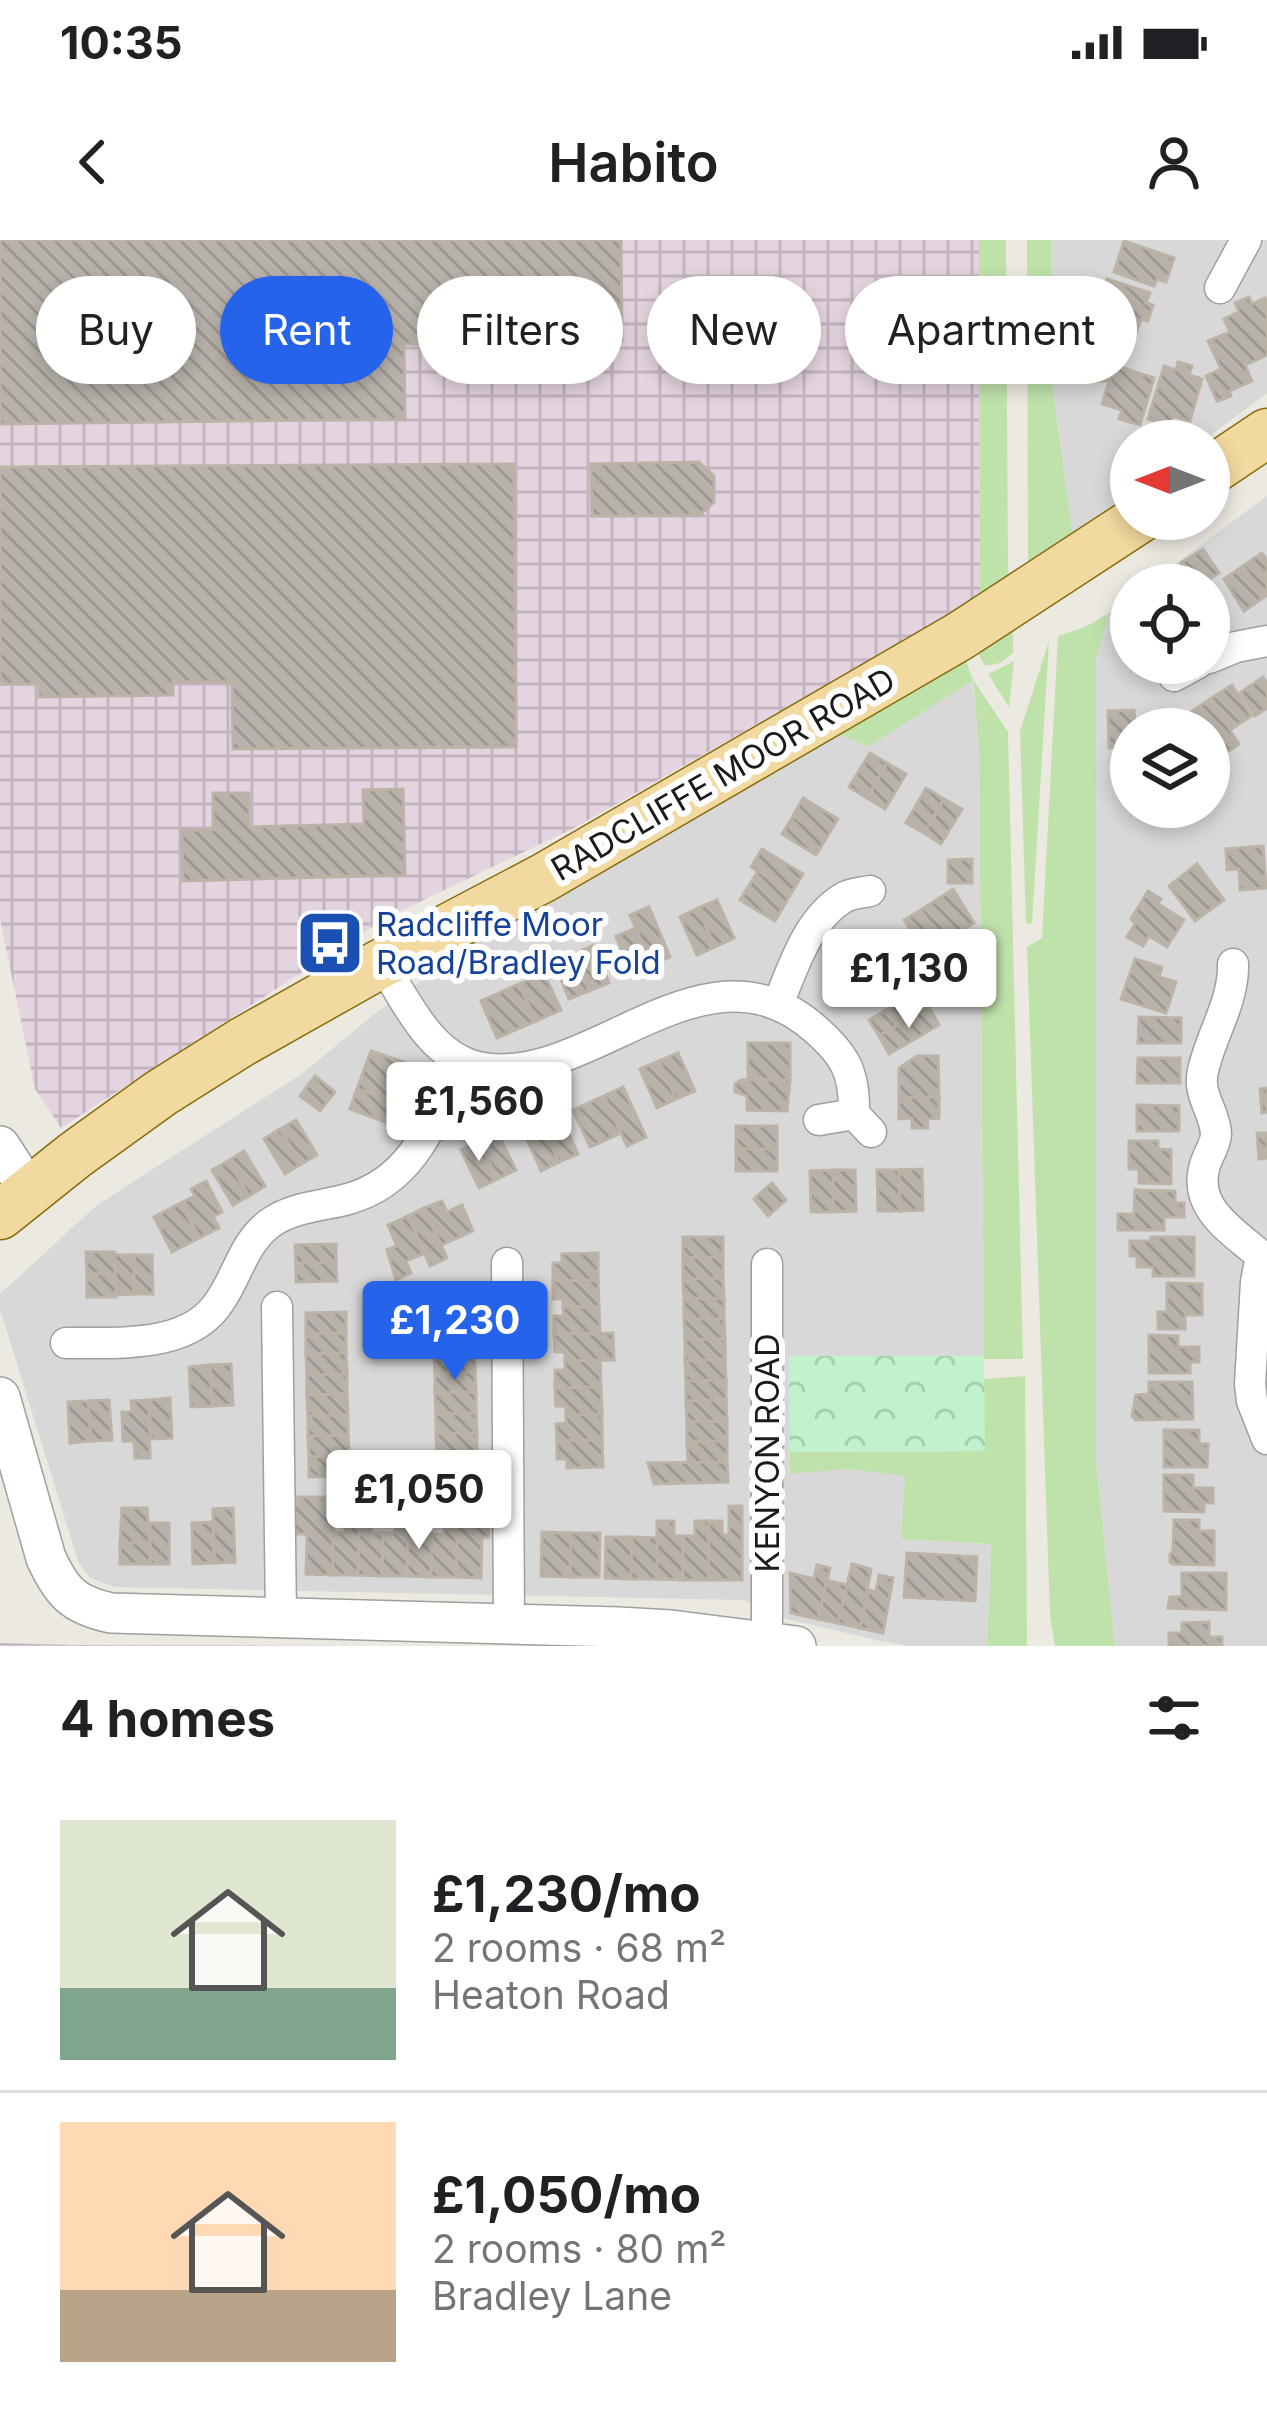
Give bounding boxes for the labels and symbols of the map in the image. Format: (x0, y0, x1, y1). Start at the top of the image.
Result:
north arrow (1110, 420, 1230, 540)
street label: RADCLIFFE MOOR ROAD (544, 659, 902, 889)
place label: Radcliffe Moor Road/Bradley Fold (376, 904, 661, 982)
bus stop icon: Radcliffe Moor Road/Bradley Fold (295, 908, 365, 978)
pin: £1,130 (811, 929, 1007, 1031)
pin: £1,560 (381, 1062, 577, 1164)
pin: £1,230 (357, 1281, 553, 1383)
street label: KENYON ROAD (747, 1333, 787, 1573)
pin: £1,050 (321, 1450, 517, 1552)

